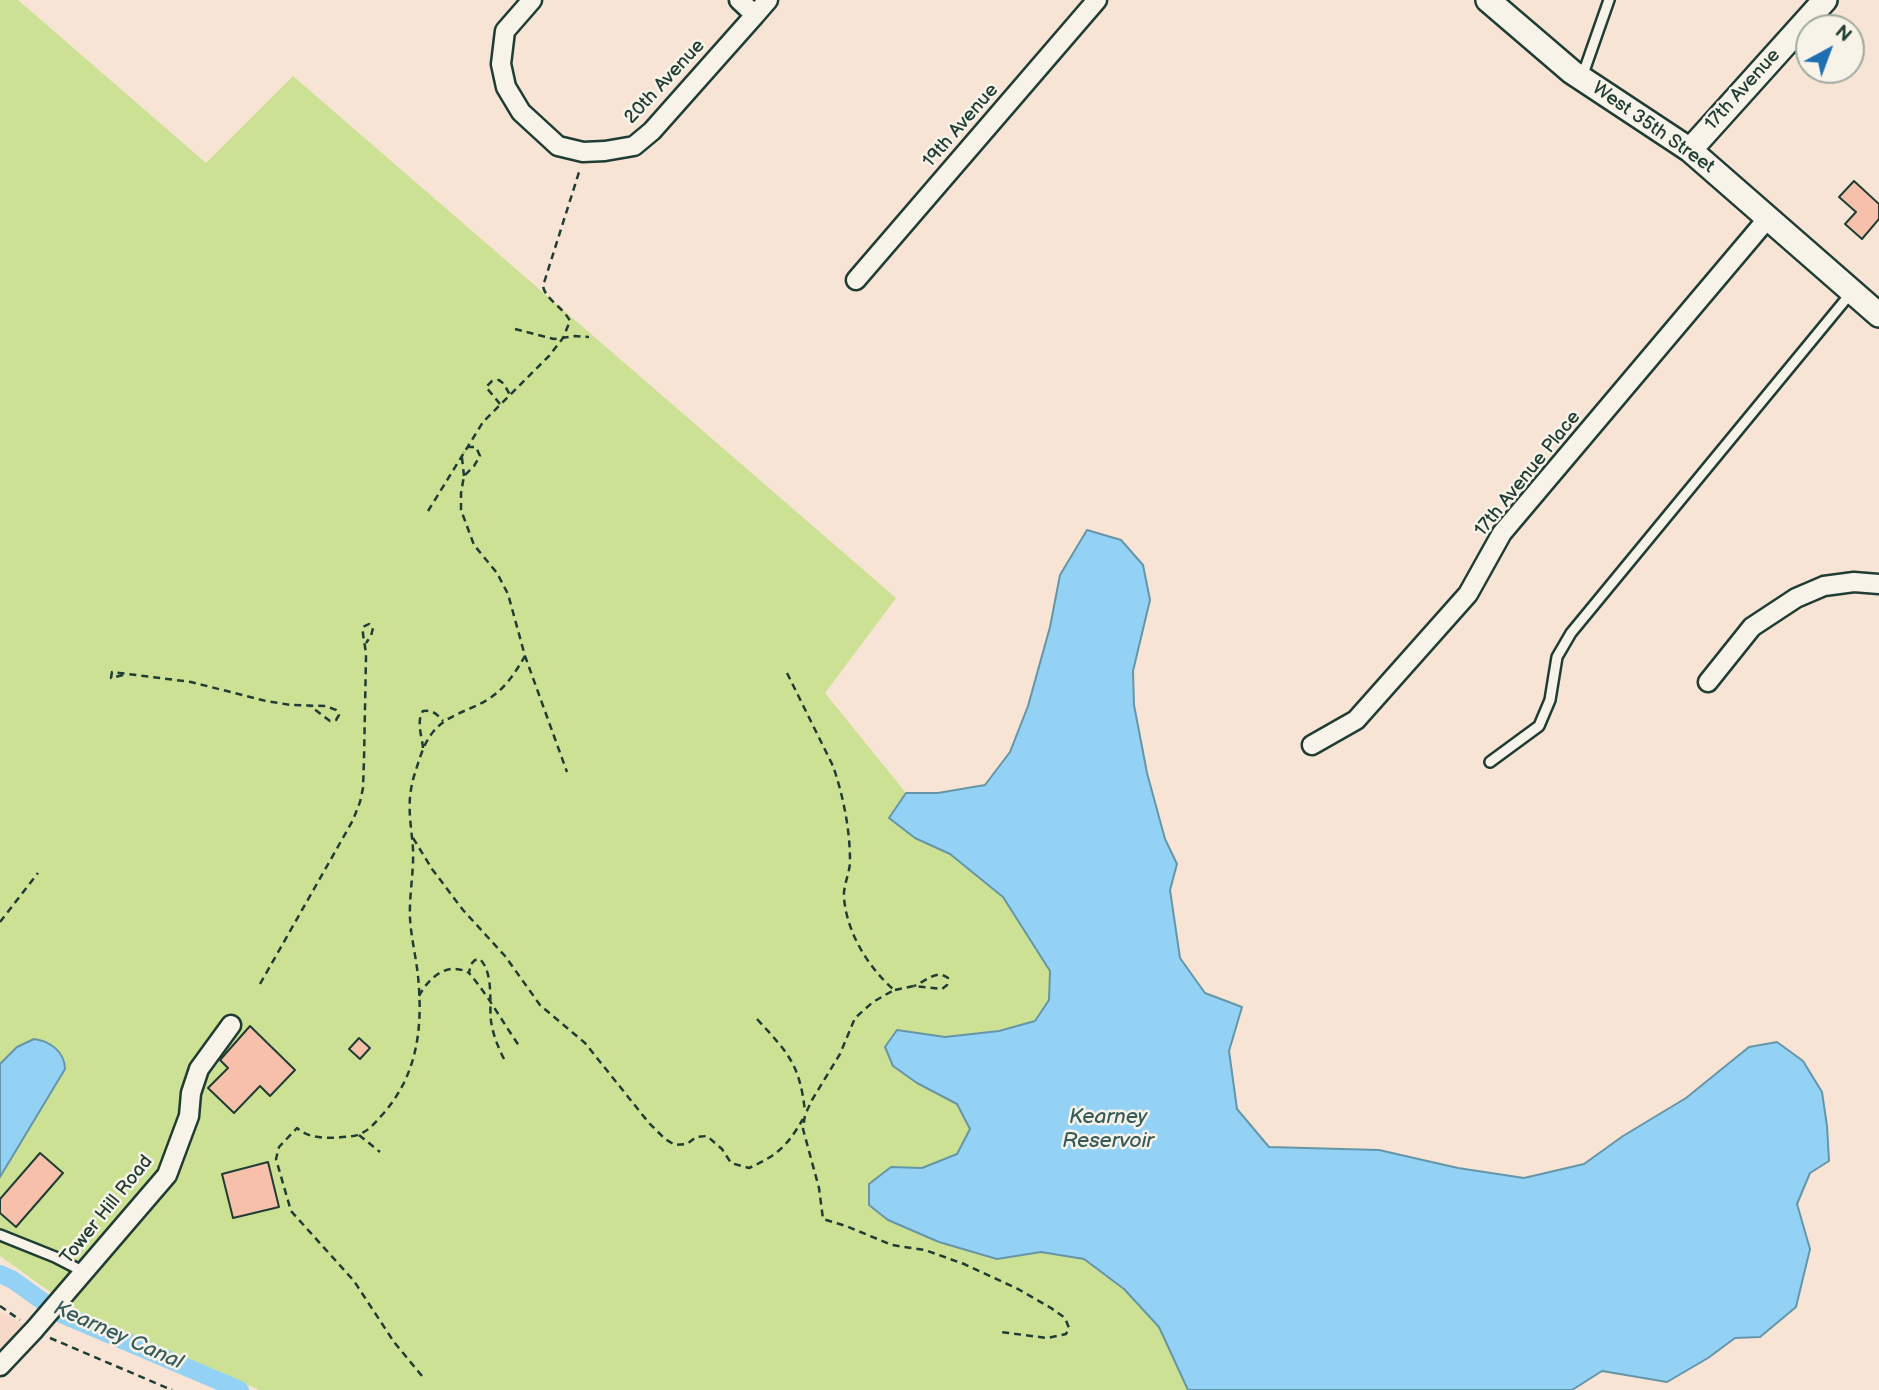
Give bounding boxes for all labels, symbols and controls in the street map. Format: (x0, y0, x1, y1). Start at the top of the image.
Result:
north arrow (1795, 14, 1865, 84)
text: N (1830, 21, 1856, 48)
street label: 20th Avenue (620, 35, 710, 129)
street label: 17th Avenue (1700, 45, 1786, 135)
street label: West 35th Street (1587, 77, 1719, 179)
street label: 19th Avenue (918, 79, 1004, 173)
street label: 17th Avenue Place (1470, 407, 1586, 541)
water label: Kearney Reservoir (1062, 1105, 1154, 1155)
street label: Tower Hill Road (56, 1151, 158, 1269)
water label: Kearney Canal (49, 1296, 187, 1376)

